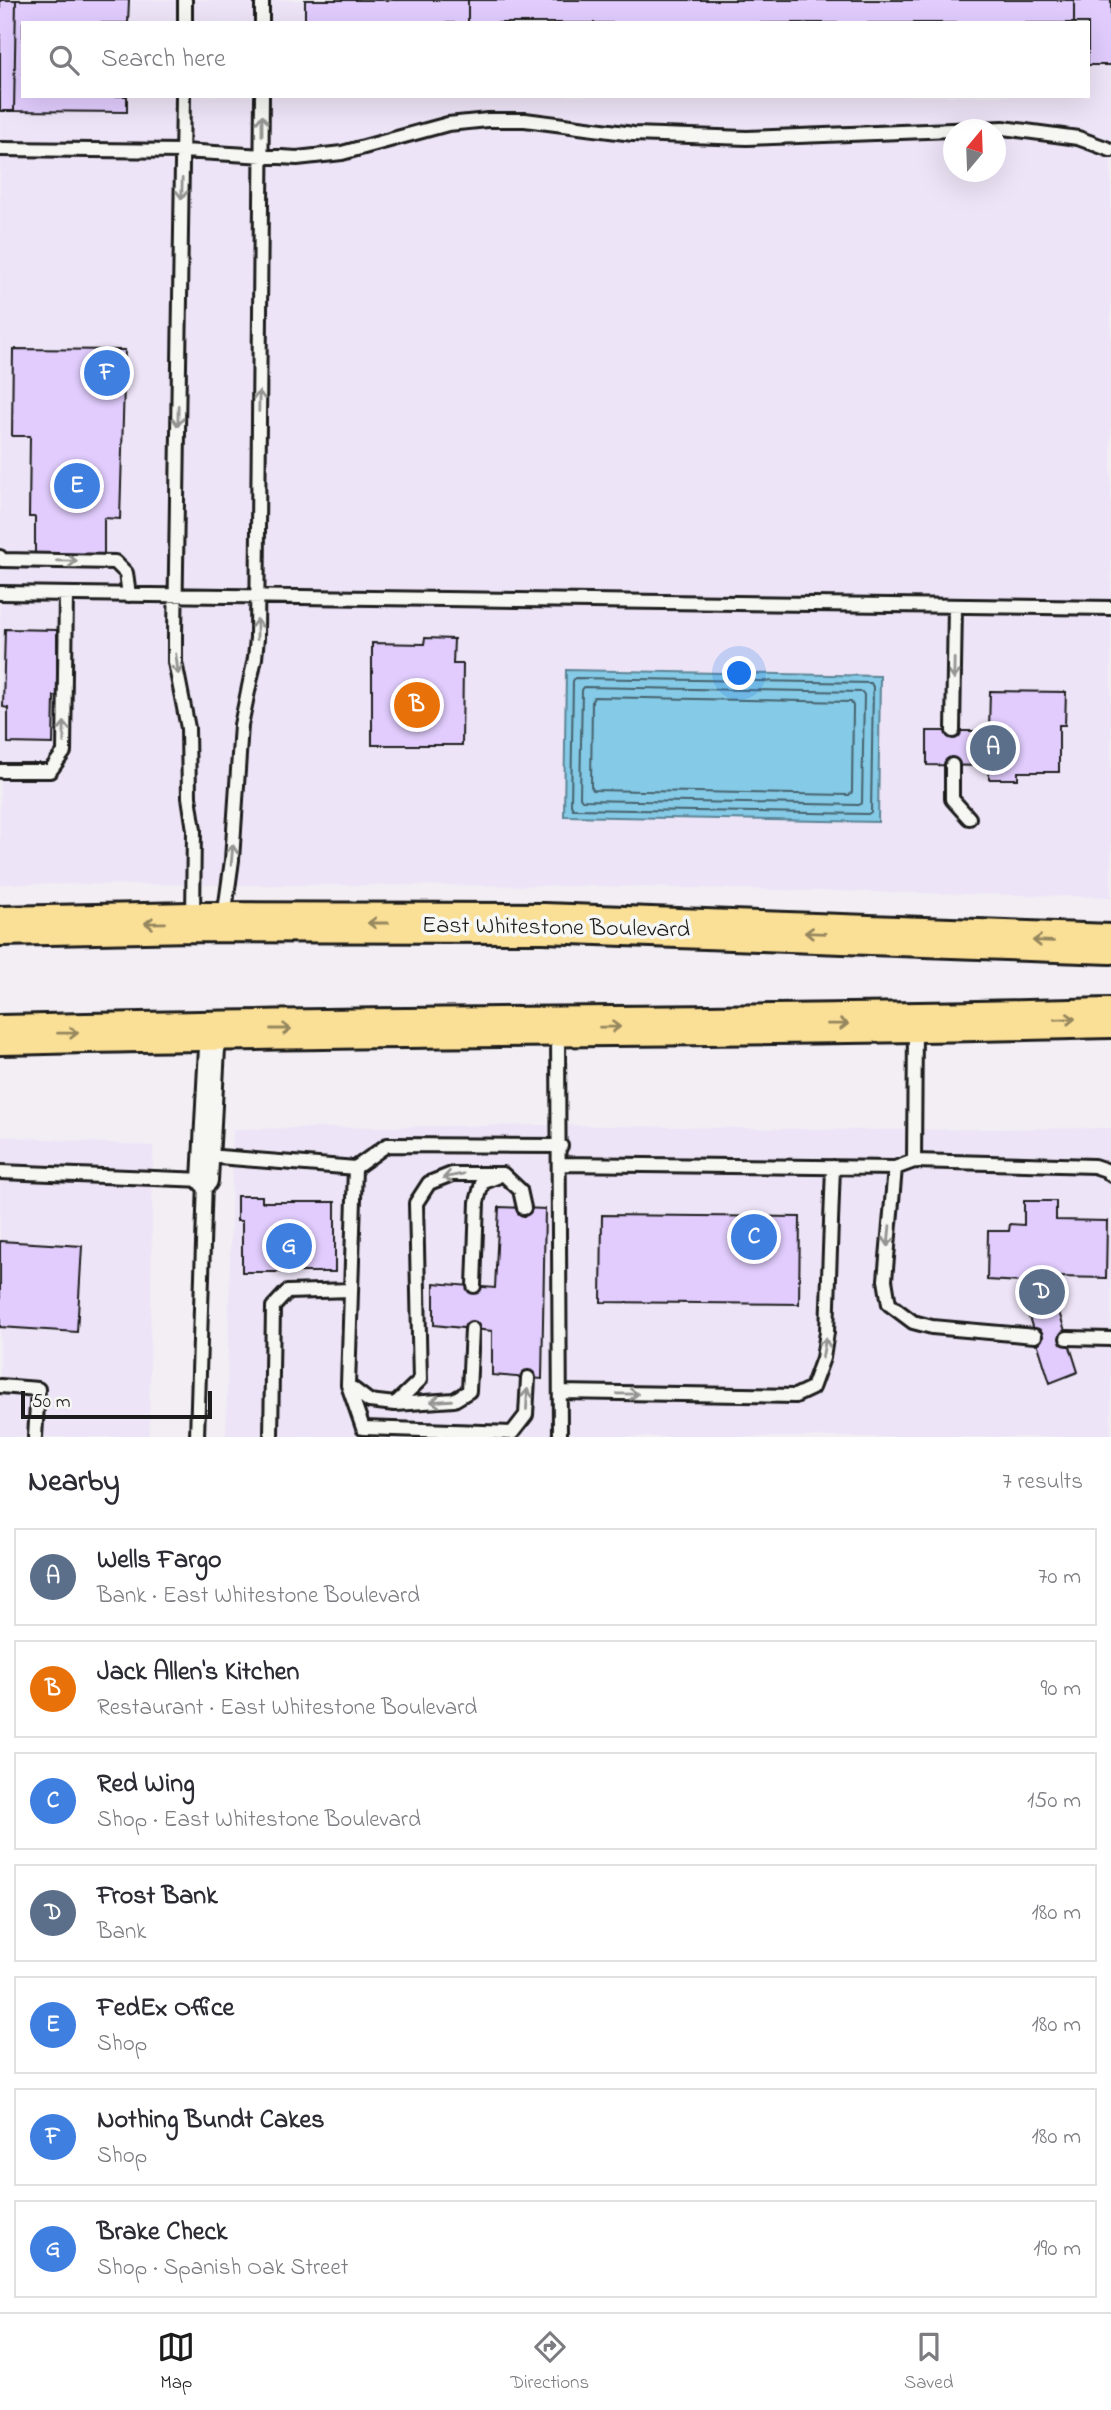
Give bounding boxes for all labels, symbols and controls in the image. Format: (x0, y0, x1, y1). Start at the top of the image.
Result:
search box (21, 21, 1090, 98)
icon: search (45, 41, 83, 79)
text: Search here (101, 41, 226, 79)
one-way arrow (255, 114, 269, 137)
north arrow (943, 119, 1006, 182)
one-way arrow (175, 177, 189, 200)
pin: F (84, 347, 130, 399)
one-way arrow (252, 390, 266, 413)
one-way arrow (172, 405, 185, 428)
pin: E (54, 460, 100, 512)
one-way arrow (55, 554, 78, 568)
one-way arrow (250, 618, 263, 641)
one-way arrow (170, 652, 183, 675)
your location (722, 656, 756, 690)
one-way arrow (947, 657, 961, 680)
pin: B (394, 679, 440, 731)
one-way arrow (57, 721, 71, 744)
pin: A (970, 722, 1016, 774)
one-way arrow (226, 844, 239, 866)
street label: East Whitestone Boulevard (421, 909, 691, 948)
one-way arrow (144, 916, 167, 930)
one-way arrow (367, 916, 390, 930)
one-way arrow (804, 927, 827, 940)
one-way arrow (1032, 935, 1055, 948)
one-way arrow (1053, 1012, 1076, 1026)
one-way arrow (826, 1017, 849, 1031)
one-way arrow (598, 1021, 621, 1034)
one-way arrow (269, 1022, 292, 1036)
one-way arrow (56, 1026, 79, 1040)
one-way arrow (442, 1170, 464, 1183)
pin: C (731, 1211, 777, 1263)
pin: G (266, 1220, 312, 1272)
one-way arrow (882, 1224, 895, 1247)
pin: D (1019, 1266, 1065, 1318)
one-way arrow (818, 1337, 831, 1360)
one-way arrow (617, 1387, 640, 1401)
scale bar (21, 1388, 212, 1420)
one-way arrow (521, 1388, 534, 1411)
text: 50 m (32, 1389, 71, 1416)
one-way arrow (430, 1395, 453, 1408)
text: Nearby (28, 1461, 120, 1505)
text: 7 results (1002, 1466, 1083, 1499)
text: Wells Fargo (97, 1542, 221, 1580)
text: A (46, 1561, 60, 1594)
text: 70 m (1038, 1561, 1081, 1594)
text: Bank · East Whitestone Boulevard (97, 1580, 420, 1613)
text: Jack Allen's Kitchen (97, 1654, 299, 1692)
text: B (45, 1673, 61, 1706)
text: 90 m (1041, 1673, 1081, 1706)
text: Restaurant · East Whitestone Boulevard (97, 1692, 477, 1725)
text: Red Wing (97, 1766, 195, 1804)
text: C (47, 1785, 59, 1818)
text: 150 m (1027, 1785, 1081, 1818)
text: Shop · East Whitestone Boulevard (97, 1804, 421, 1837)
text: Frost Bank (97, 1878, 218, 1916)
text: D (45, 1897, 61, 1930)
text: 180 m (1032, 1897, 1081, 1930)
text: Bank (97, 1916, 146, 1949)
text: FedEx Office (97, 1990, 234, 2028)
text: E (46, 2009, 60, 2042)
text: 180 m (1032, 2009, 1081, 2042)
text: Shop (97, 2028, 147, 2061)
text: Nothing Bundt Cakes (97, 2102, 324, 2140)
text: F (46, 2121, 60, 2154)
text: 180 m (1032, 2121, 1081, 2154)
text: Shop (97, 2140, 147, 2173)
text: Brake Check (97, 2214, 227, 2252)
text: G (46, 2233, 60, 2266)
text: 190 m (1033, 2233, 1081, 2266)
text: Shop · Spanish Oak Street (97, 2252, 348, 2285)
tab: Map (157, 2328, 195, 2397)
tab: Directions (510, 2328, 589, 2397)
tab: Saved (904, 2328, 954, 2397)

